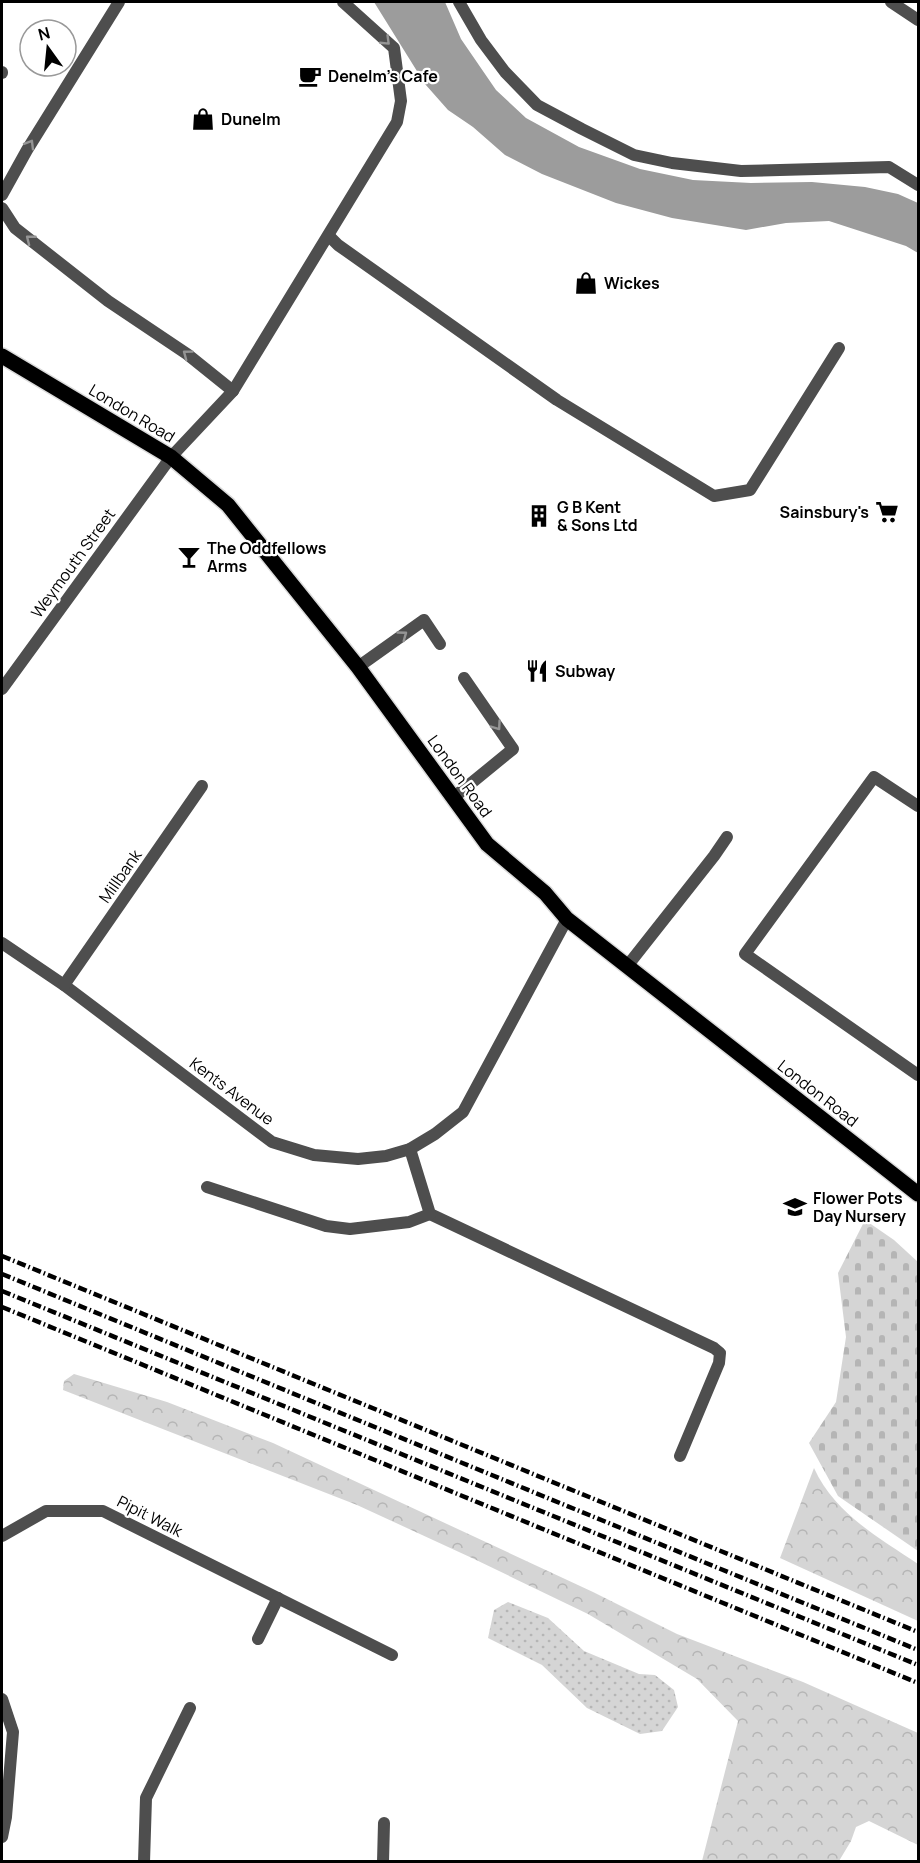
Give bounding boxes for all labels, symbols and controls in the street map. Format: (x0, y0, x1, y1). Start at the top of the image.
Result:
north arrow (18, 18, 78, 78)
text: N (36, 21, 53, 46)
one-way arrow (380, 34, 390, 45)
cafe icon: Denelm's Cafe (297, 63, 323, 89)
place label: Denelm's Cafe (328, 65, 438, 87)
shop icon: Dunelm (190, 106, 216, 132)
place label: Dunelm (221, 108, 281, 130)
one-way arrow (23, 140, 35, 150)
one-way arrow (26, 236, 37, 247)
shop icon: Wickes (573, 270, 599, 296)
place label: Wickes (604, 272, 660, 294)
one-way arrow (183, 351, 194, 362)
street label: London Road (85, 379, 179, 447)
place label: G B Kent & Sons Ltd (557, 496, 638, 536)
supermarket icon: Sainsbury's (874, 499, 900, 525)
place label: Sainsbury's (780, 501, 869, 523)
building icon: G B Kent & Sons Ltd (526, 503, 552, 529)
street label: Weymouth Street (26, 504, 120, 622)
place label: The Oddfellows Arms (207, 537, 327, 577)
bar icon: The Oddfellows Arms (176, 544, 202, 570)
one-way arrow (397, 631, 408, 642)
restaurant icon: Subway (524, 658, 550, 684)
place label: Subway (555, 660, 615, 682)
one-way arrow (490, 719, 501, 730)
street label: London Road (423, 730, 497, 822)
street label: Millbank (94, 844, 147, 907)
street label: Kents Avenue (185, 1052, 279, 1130)
street label: London Road (773, 1055, 863, 1131)
place label: Flower Pots Day Nursery (813, 1187, 906, 1227)
school or university icon: Flower Pots Day Nursery (782, 1194, 808, 1220)
street label: Pipit Walk (113, 1490, 188, 1542)

